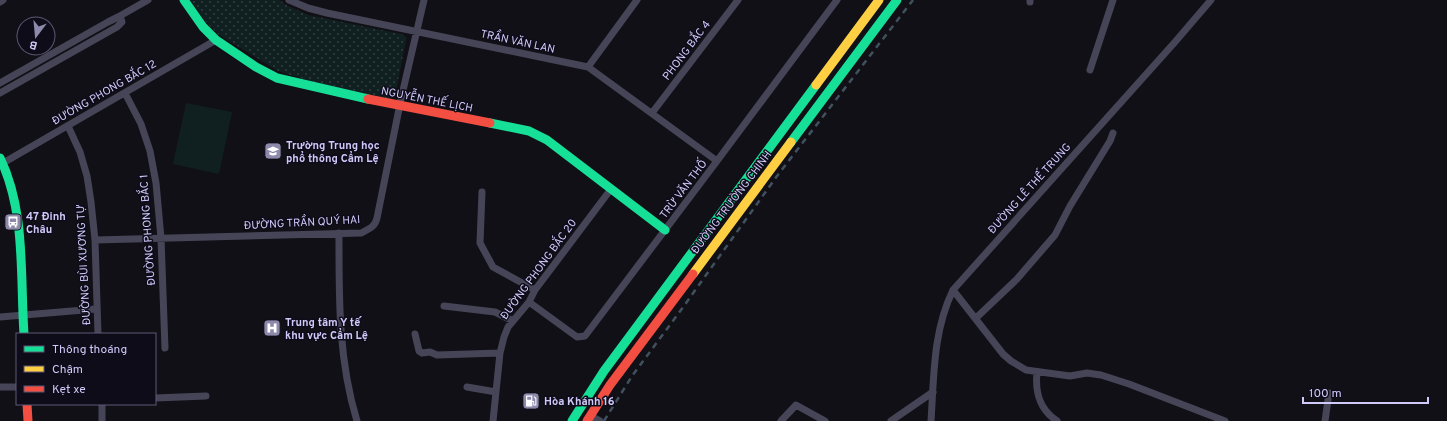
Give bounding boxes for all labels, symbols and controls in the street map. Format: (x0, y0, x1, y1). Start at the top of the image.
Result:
north arrow (16, 16, 56, 56)
street label: PHONG BẮC 4 (657, 16, 714, 83)
street label: TRẦN VĂN LAN (479, 25, 557, 57)
text: B (28, 37, 39, 52)
street label: ĐƯỜNG PHONG BẮC 12 (48, 55, 159, 128)
street label: NGUYỄN THẾ LỊCH (380, 81, 475, 116)
place label: Trường Trung học phổ thông Cẩm Lệ (286, 139, 380, 166)
street label: ĐƯỜNG LÊ THẾ TRUNG (984, 139, 1074, 237)
school or university icon: Trường Trung học phổ thông Cẩm Lệ (263, 141, 283, 161)
street label: ĐƯỜNG TRƯỜNG CHINH (688, 148, 775, 257)
street label: TRỪ VĂN THỐ (655, 155, 711, 222)
street label: ĐƯỜNG PHONG BẮC 1 (134, 174, 159, 286)
street label: ĐƯỜNG BÙI XƯƠNG TỰ (73, 204, 94, 326)
place label: 47 Đinh Châu (26, 210, 66, 237)
street label: ĐƯỜNG TRẦN QUÝ HAI (243, 211, 361, 233)
bus stop icon: 47 Đinh Châu (3, 212, 23, 232)
street label: ĐƯỜNG PHONG BẮC 20 (495, 215, 580, 323)
place label: Trung tâm Y tế khu vực Cẩm Lệ (285, 316, 368, 343)
hospital icon: Trung tâm Y tế khu vực Cẩm Lệ (262, 318, 282, 338)
legend (16, 333, 156, 405)
text: Thông thoáng (52, 342, 127, 358)
text: Chậm (52, 362, 83, 378)
scale bar (1303, 379, 1428, 405)
text: Kẹt xe (52, 382, 86, 398)
text: 100 m (1309, 386, 1342, 402)
fuel station icon: Hòa Khánh 16 (521, 391, 541, 411)
place label: Hòa Khánh 16 (544, 395, 615, 409)

